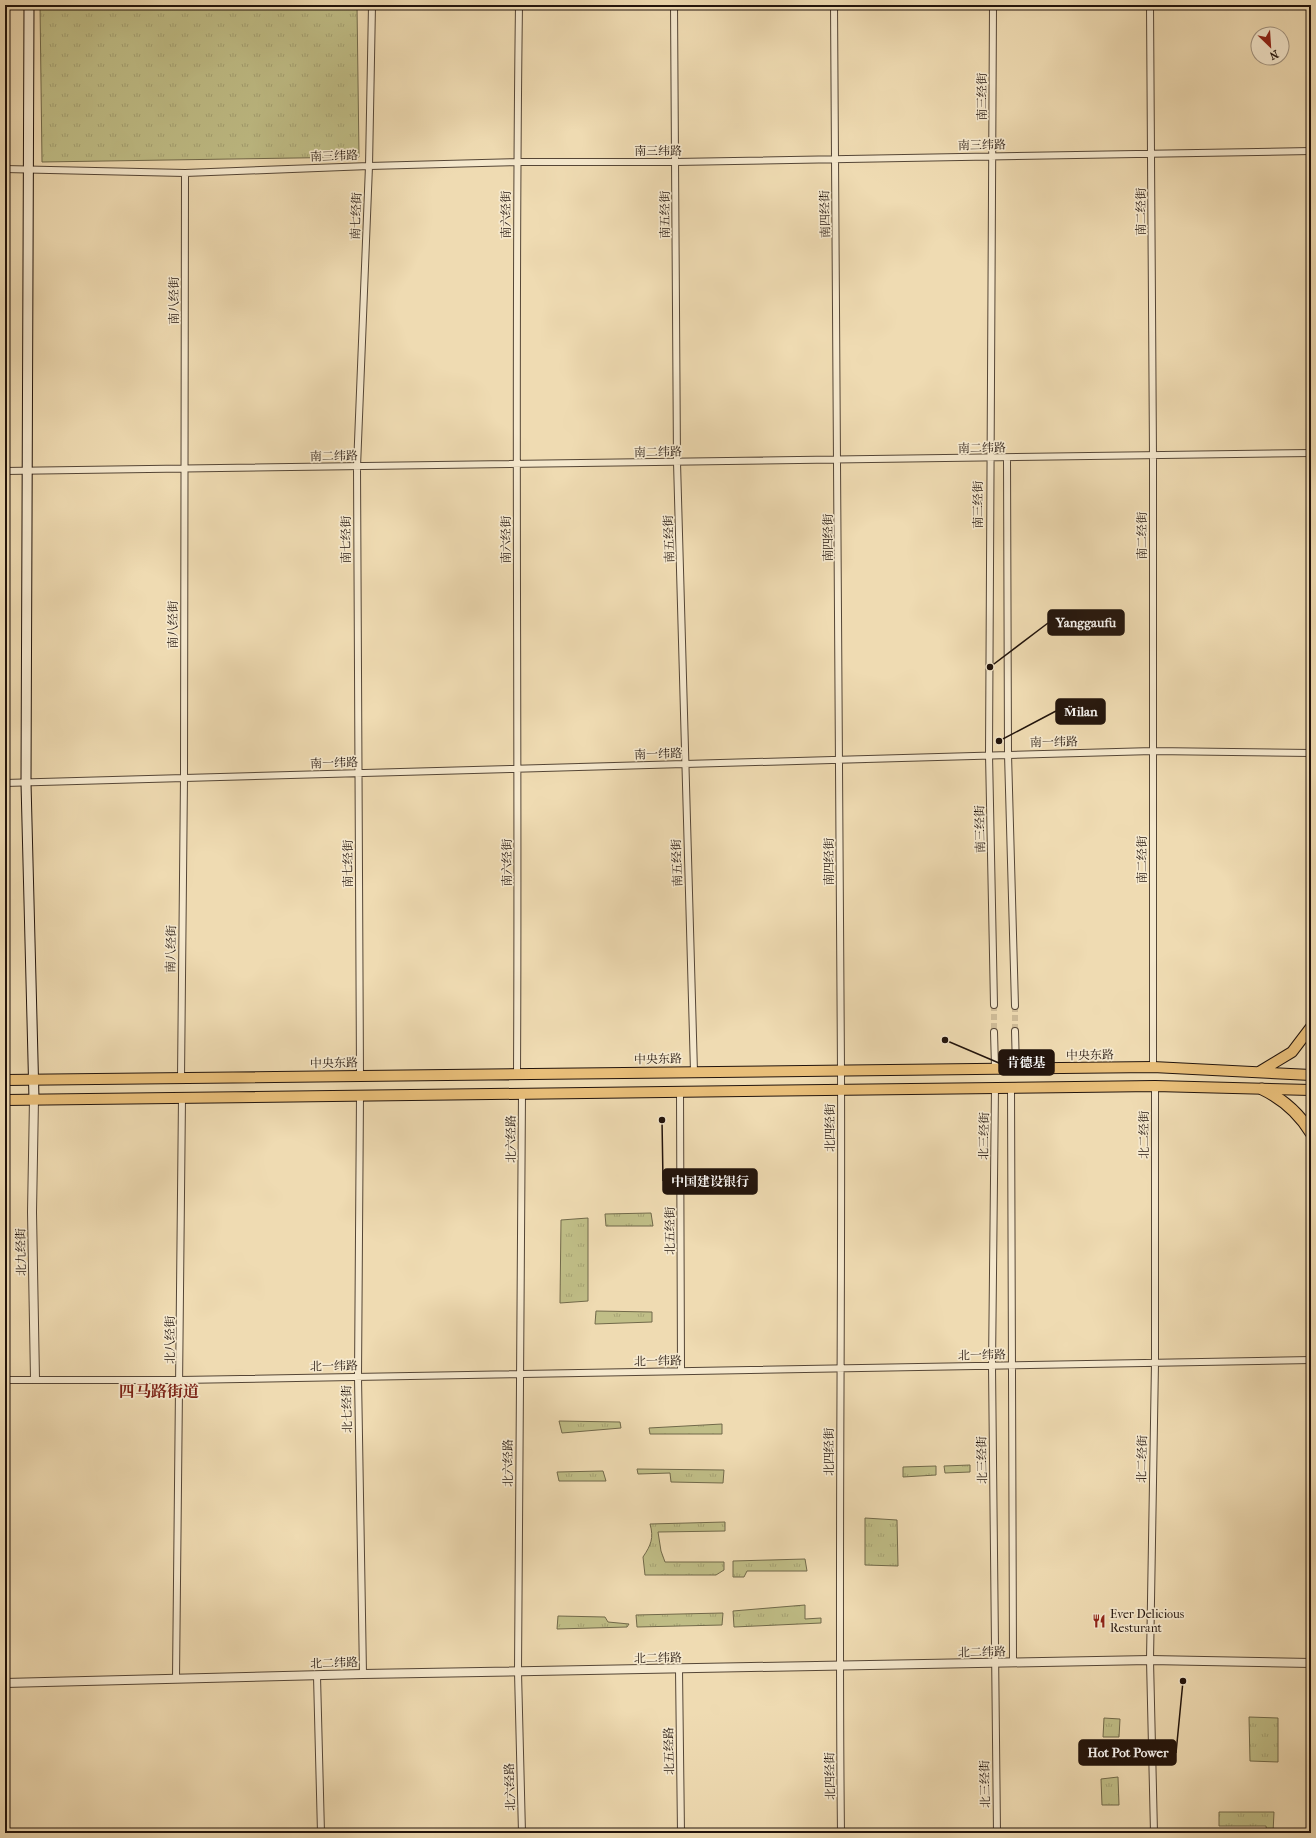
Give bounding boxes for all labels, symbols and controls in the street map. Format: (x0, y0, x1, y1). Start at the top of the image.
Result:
north arrow (1250, 26, 1290, 66)
text: N (1267, 47, 1281, 63)
street label: 南三经街 (975, 72, 989, 121)
street label: 南三纬路 (958, 138, 1006, 152)
street label: 南三纬路 (634, 144, 682, 158)
street label: 南三纬路 (310, 148, 358, 164)
street label: 南二经街 (1134, 187, 1148, 236)
street label: 南四经街 (818, 189, 832, 238)
street label: 南六经街 (499, 190, 513, 239)
street label: 南五经街 (658, 190, 672, 239)
street label: 南七经街 (348, 191, 364, 240)
street label: 南八经街 (167, 276, 181, 325)
street label: 南二纬路 (958, 441, 1006, 455)
street label: 南二纬路 (634, 445, 682, 459)
street label: 南二纬路 (310, 449, 358, 463)
street label: 南三经街 (971, 480, 985, 529)
street label: 南二经街 (1135, 511, 1149, 560)
street label: 南四经街 (821, 513, 835, 562)
street label: 南五经街 (661, 514, 677, 563)
street label: 南七经街 (339, 515, 353, 564)
street label: 南六经街 (499, 515, 513, 564)
street label: 南八经街 (166, 600, 180, 649)
callout: Yanggaufu (1048, 610, 1124, 635)
text: Yanggaufu (1055, 615, 1117, 631)
callout: M̈ilan (1056, 699, 1105, 724)
text: M̈ilan (1064, 704, 1098, 719)
street label: 南一纬路 (1030, 735, 1078, 749)
street label: 南一纬路 (634, 746, 682, 762)
street label: 南一纬路 (310, 755, 358, 771)
street label: 南三经街 (973, 804, 987, 853)
street label: 南二经街 (1135, 835, 1149, 884)
street label: 南四经街 (822, 837, 836, 886)
street label: 南六经街 (500, 838, 514, 887)
street label: 南五经街 (669, 838, 685, 887)
street label: 南七经街 (341, 839, 355, 888)
street label: 南八经街 (164, 924, 178, 973)
street label: 中央东路 (1066, 1048, 1114, 1062)
callout: 肯德基 (999, 1050, 1054, 1075)
street label: 中央东路 (634, 1052, 682, 1066)
text: 肯德基 (1006, 1055, 1046, 1070)
street label: 中央东路 (310, 1056, 358, 1070)
street label: 北四经街 (823, 1103, 837, 1152)
street label: 北二经街 (1137, 1110, 1151, 1159)
street label: 北三经街 (977, 1111, 991, 1160)
street label: 北六经路 (504, 1115, 518, 1163)
callout: 中国建设银行 (663, 1169, 757, 1194)
text: 中国建设银行 (671, 1174, 749, 1189)
street label: 北五经街 (663, 1206, 677, 1255)
street label: 北九经街 (14, 1227, 28, 1276)
street label: 北八经街 (163, 1315, 177, 1364)
street label: 北一纬路 (958, 1348, 1006, 1362)
street label: 北一纬路 (634, 1354, 682, 1368)
street label: 北一纬路 (310, 1359, 358, 1373)
district label: 四马路街道 (119, 1382, 199, 1401)
street label: 北七经街 (340, 1384, 354, 1433)
street label: 北四经街 (822, 1427, 836, 1476)
street label: 北二经街 (1135, 1434, 1149, 1483)
street label: 北三经街 (975, 1435, 989, 1484)
street label: 北六经路 (501, 1439, 515, 1487)
place label: Ever Delicious Resturant (1110, 1607, 1185, 1635)
restaurant icon: Ever Delicious Resturant (1091, 1613, 1107, 1629)
street label: 北二纬路 (958, 1645, 1006, 1659)
street label: 北二纬路 (634, 1651, 682, 1665)
street label: 北二纬路 (310, 1655, 358, 1671)
street label: 北五经路 (662, 1727, 676, 1775)
callout: Hot Pot Power (1079, 1740, 1176, 1765)
text: Hot Pot Power (1088, 1745, 1169, 1760)
street label: 北四经街 (823, 1751, 837, 1800)
street label: 北三经街 (978, 1759, 992, 1808)
street label: 北六经路 (502, 1763, 518, 1811)

